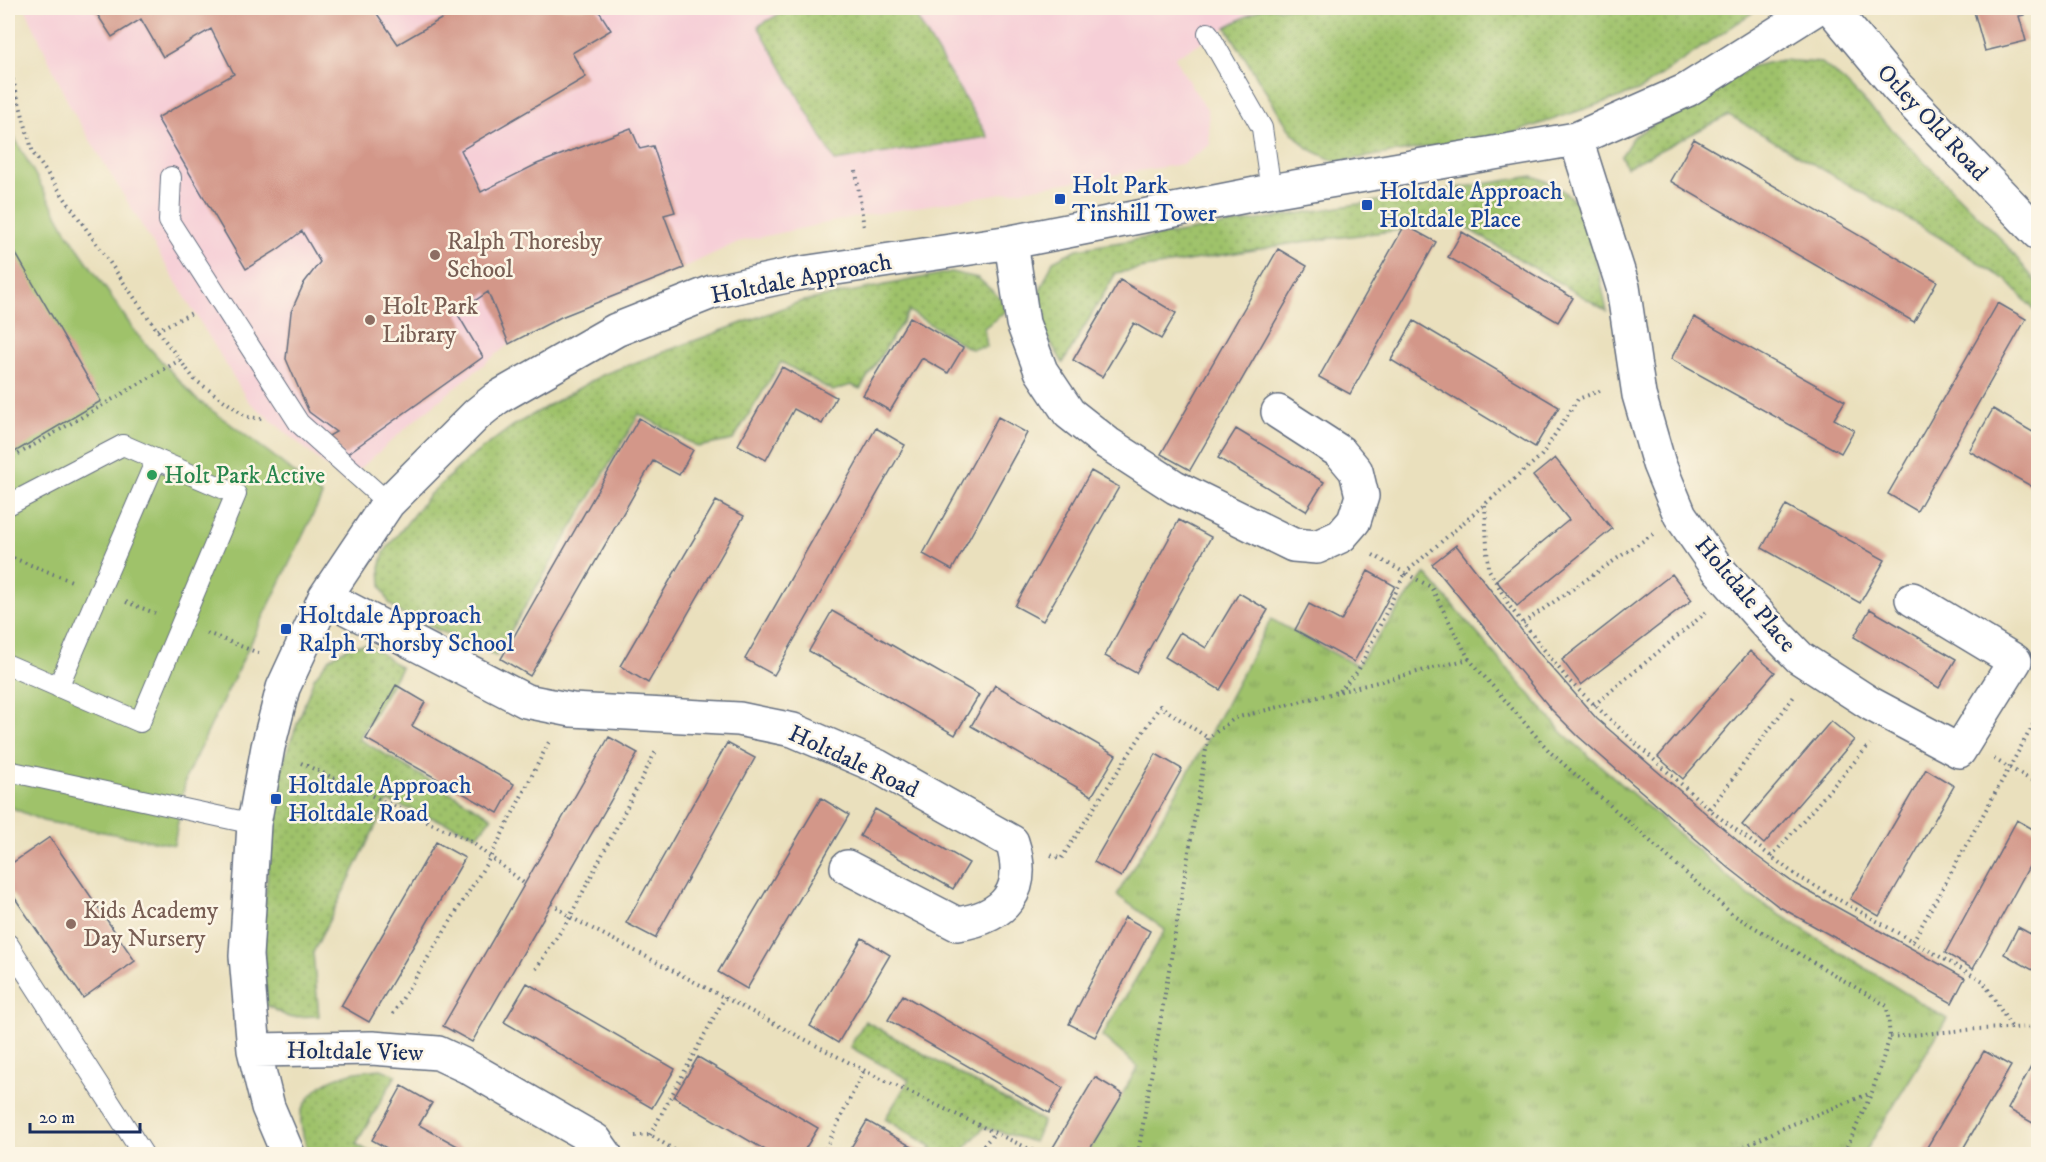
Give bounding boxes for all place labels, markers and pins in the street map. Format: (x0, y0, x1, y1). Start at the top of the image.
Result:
place label: Holt Park Tinshill Tower (1072, 171, 1217, 229)
place label: Holtdale Approach Holtdale Place (1379, 177, 1563, 235)
marker: Holt Park Tinshill Tower (1053, 192, 1067, 206)
marker: Holtdale Approach Holtdale Place (1360, 198, 1374, 212)
place label: Ralph Thoresby School (447, 227, 602, 285)
marker: Ralph Thoresby School (428, 248, 442, 262)
place label: Holt Park Library (382, 292, 478, 350)
marker: Holt Park Library (363, 313, 377, 327)
place label: Holt Park Active (164, 461, 325, 491)
marker: Holt Park Active (145, 468, 159, 482)
place label: Holtdale Approach Ralph Thorsby School (298, 601, 515, 659)
marker: Holtdale Approach Ralph Thorsby School (279, 622, 293, 636)
place label: Holtdale Approach Holtdale Road (288, 771, 472, 829)
marker: Holtdale Approach Holtdale Road (269, 792, 283, 806)
place label: Kids Academy Day Nursery (83, 896, 219, 954)
marker: Kids Academy Day Nursery (64, 917, 78, 931)

